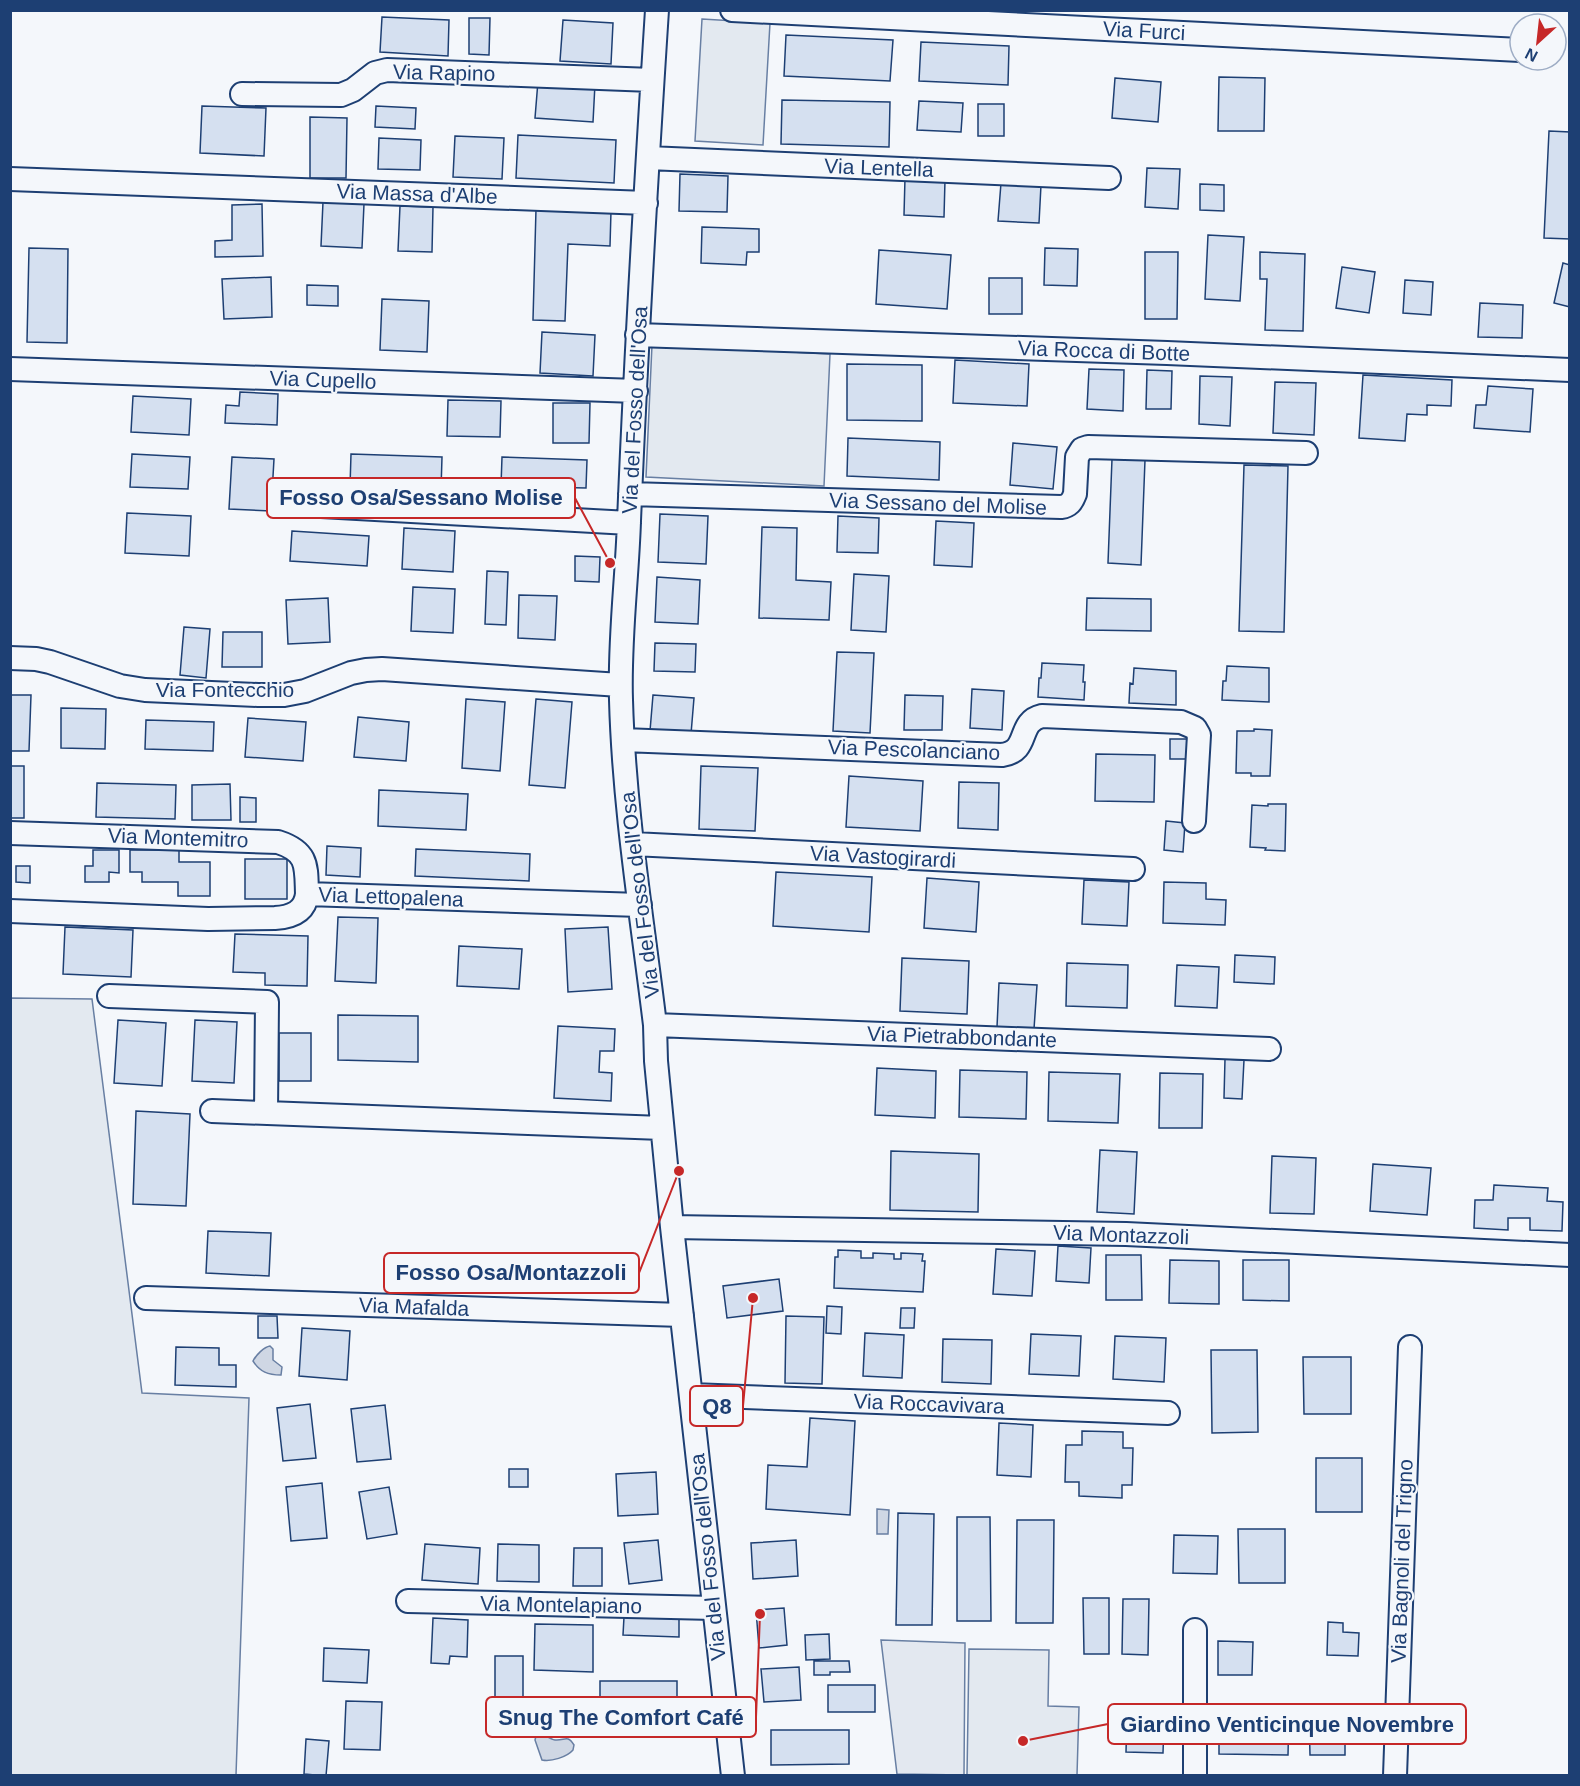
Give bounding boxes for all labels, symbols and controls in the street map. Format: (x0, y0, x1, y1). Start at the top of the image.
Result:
north arrow (1508, 12, 1568, 72)
street label: Via Furci (1102, 17, 1186, 44)
text: N (1522, 45, 1540, 65)
street label: Via Rapino (393, 60, 495, 85)
street label: Via Lentella (824, 154, 934, 181)
street label: Via Massa d'Albe (336, 179, 498, 208)
street label: Via del Fosso dell'Osa (618, 305, 651, 514)
street label: Via Rocca di Botte (1017, 336, 1191, 365)
street label: Via Cupello (269, 366, 377, 393)
callout: Fosso Osa/Sessano Molise (267, 478, 575, 518)
text: Fosso Osa/Sessano Molise (279, 485, 563, 510)
street label: Via Sessano del Molise (829, 488, 1047, 519)
street label: Via Fontecchio (156, 678, 294, 701)
street label: Via Pescolanciano (827, 735, 1001, 764)
street label: Via del Fosso dell'Osa (615, 790, 664, 1000)
street label: Via Montemitro (107, 824, 249, 851)
street label: Via Vastogirardi (809, 841, 957, 872)
street label: Via Lettopalena (318, 882, 464, 911)
street label: Via Pietrabbondante (867, 1022, 1057, 1051)
street label: Via Montazzoli (1053, 1221, 1189, 1248)
callout: Fosso Osa/Montazzoli (384, 1253, 639, 1293)
text: Fosso Osa/Montazzoli (395, 1260, 627, 1285)
street label: Via Mafalda (358, 1293, 470, 1320)
callout: Q8 (690, 1386, 743, 1426)
street label: Via Roccavivara (853, 1389, 1005, 1418)
text: Q8 (702, 1394, 732, 1419)
street label: Via del Fosso dell'Osa (685, 1452, 730, 1662)
street label: Via Bagnoli del Trigno (1386, 1459, 1417, 1663)
street label: Via Montelapiano (480, 1592, 642, 1617)
callout: Snug The Comfort Café (486, 1697, 756, 1737)
callout: Giardino Venticinque Novembre (1108, 1704, 1466, 1744)
text: Snug The Comfort Café (498, 1705, 744, 1730)
text: Giardino Venticinque Novembre (1120, 1712, 1454, 1737)

